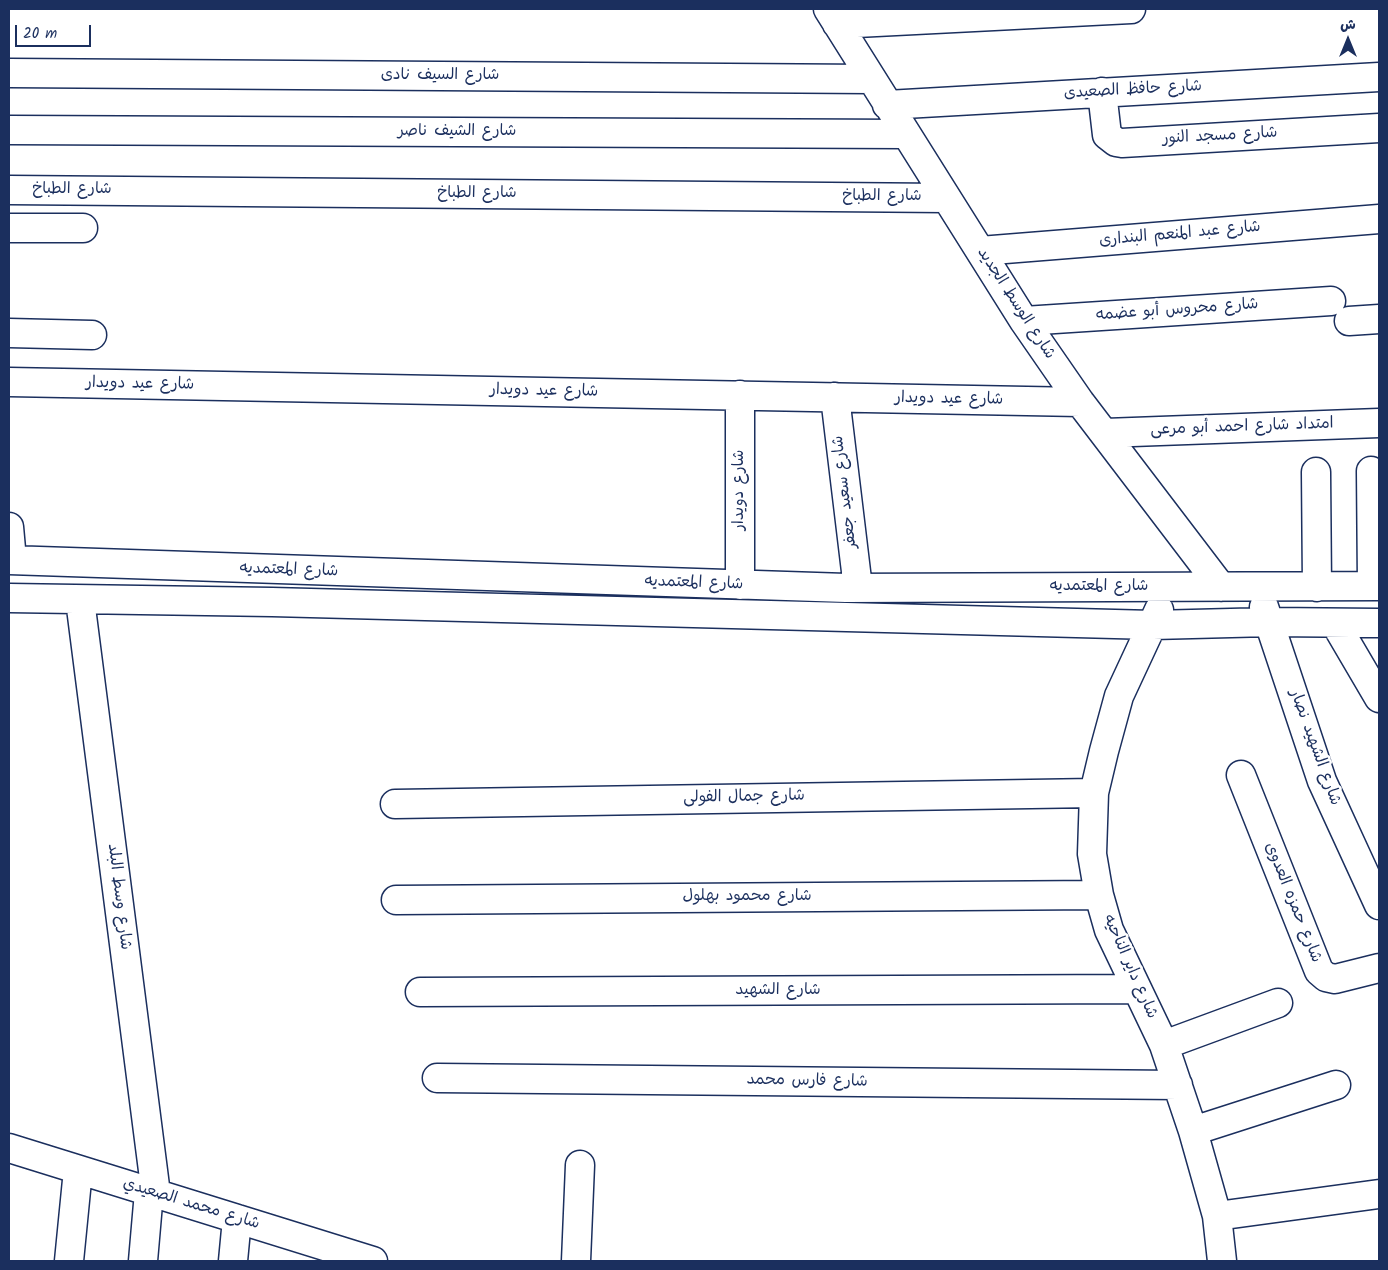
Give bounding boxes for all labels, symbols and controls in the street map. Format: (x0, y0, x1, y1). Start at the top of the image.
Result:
text: ش (1340, 14, 1356, 36)
scale bar (18, 15, 94, 47)
north arrow (1323, 15, 1373, 65)
text: 20 m (23, 22, 57, 46)
street label: شارع السيف نادى (381, 66, 499, 86)
street label: شارع حافظ الصعيدى (1063, 78, 1203, 104)
street label: شارع الشيف ناصر (398, 122, 516, 142)
street label: شارع مسجد النور (1162, 124, 1278, 150)
street label: شارع الطباخ (32, 180, 112, 200)
street label: شارع الطباخ (437, 184, 517, 204)
street label: شارع الطباخ (842, 187, 922, 207)
street label: شارع عبد المنعم البندارى (1098, 218, 1262, 252)
street label: شارع الوسط الجديد (972, 245, 1058, 363)
street label: شارع محروس أبو عضمه (1095, 296, 1259, 326)
street label: شارع عيد دويدار (86, 374, 194, 396)
street label: شارع عيد دويدار (490, 381, 598, 403)
street label: شارع عيد دويدار (895, 389, 1003, 411)
street label: امتداد شارع احمد أبو مرعى (1150, 415, 1334, 441)
street label: شارع سعيد جعفر (830, 434, 862, 550)
street label: شارع دويدار (730, 450, 750, 530)
street label: شارع المعتمديه (239, 560, 339, 582)
street label: شارع المعتمديه (644, 573, 744, 595)
street label: شارع المعتمديه (1050, 577, 1148, 597)
street label: شارع الشهيد نصار (1284, 687, 1344, 809)
street label: شارع جمال الفولى (683, 787, 805, 809)
street label: شارع حمزه العدوى (1259, 840, 1325, 966)
street label: شارع وسط البلد (102, 843, 134, 951)
street label: شارع محمود بهلول (682, 887, 812, 907)
street label: شارع داير الناحيه (1097, 912, 1161, 1022)
street label: شارع الشهيد (735, 981, 821, 1001)
street label: شارع فارس محمد (746, 1071, 868, 1093)
street label: شارع محمد الصعيدي (120, 1175, 262, 1235)

